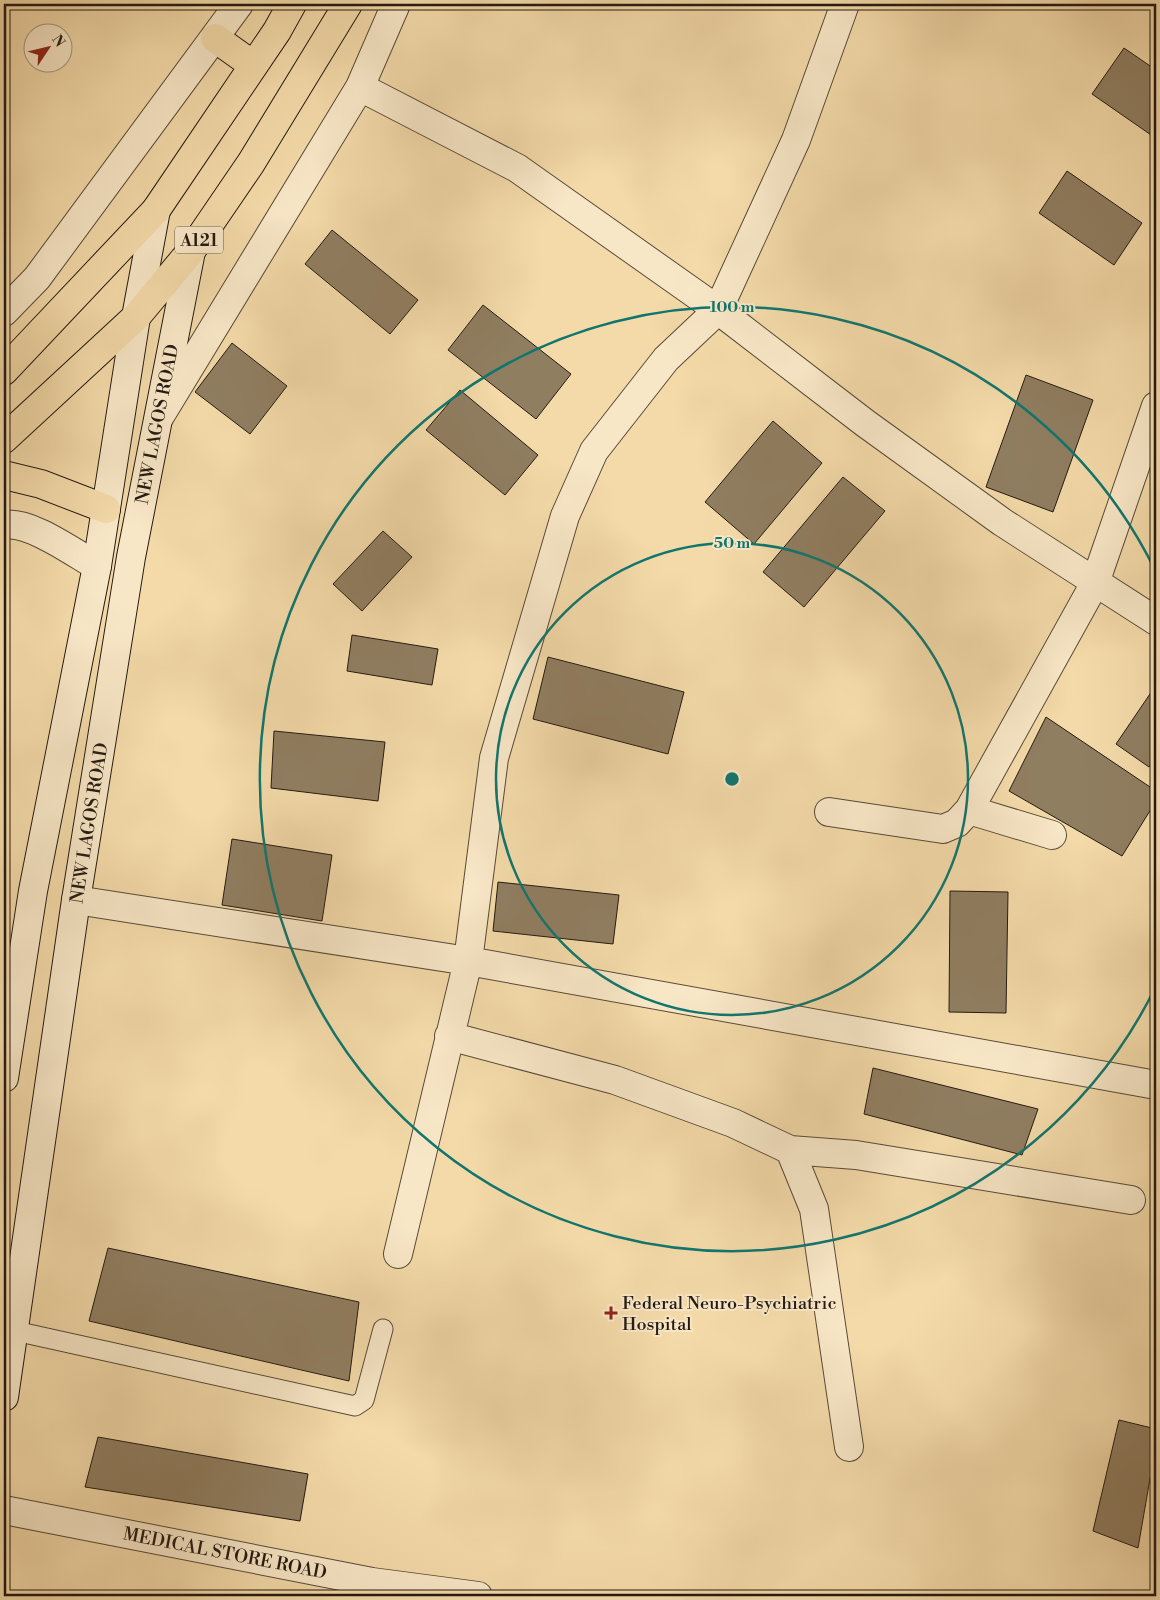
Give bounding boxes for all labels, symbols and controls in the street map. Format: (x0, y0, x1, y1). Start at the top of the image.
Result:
north arrow (22, 22, 72, 72)
text: N (47, 31, 68, 51)
road number: A121 (175, 226, 223, 254)
text: 100 m (710, 298, 755, 317)
street label: NEW LAGOS ROAD (131, 342, 184, 506)
text: 50 m (714, 534, 750, 553)
street label: NEW LAGOS ROAD (65, 741, 114, 905)
centre of rings (723, 770, 741, 788)
place label: Federal Neuro-Psychiatric Hospital (622, 1292, 837, 1336)
marker: Federal Neuro-Psychiatric Hospital (604, 1306, 618, 1320)
street label: MEDICAL STORE ROAD (121, 1522, 329, 1585)

